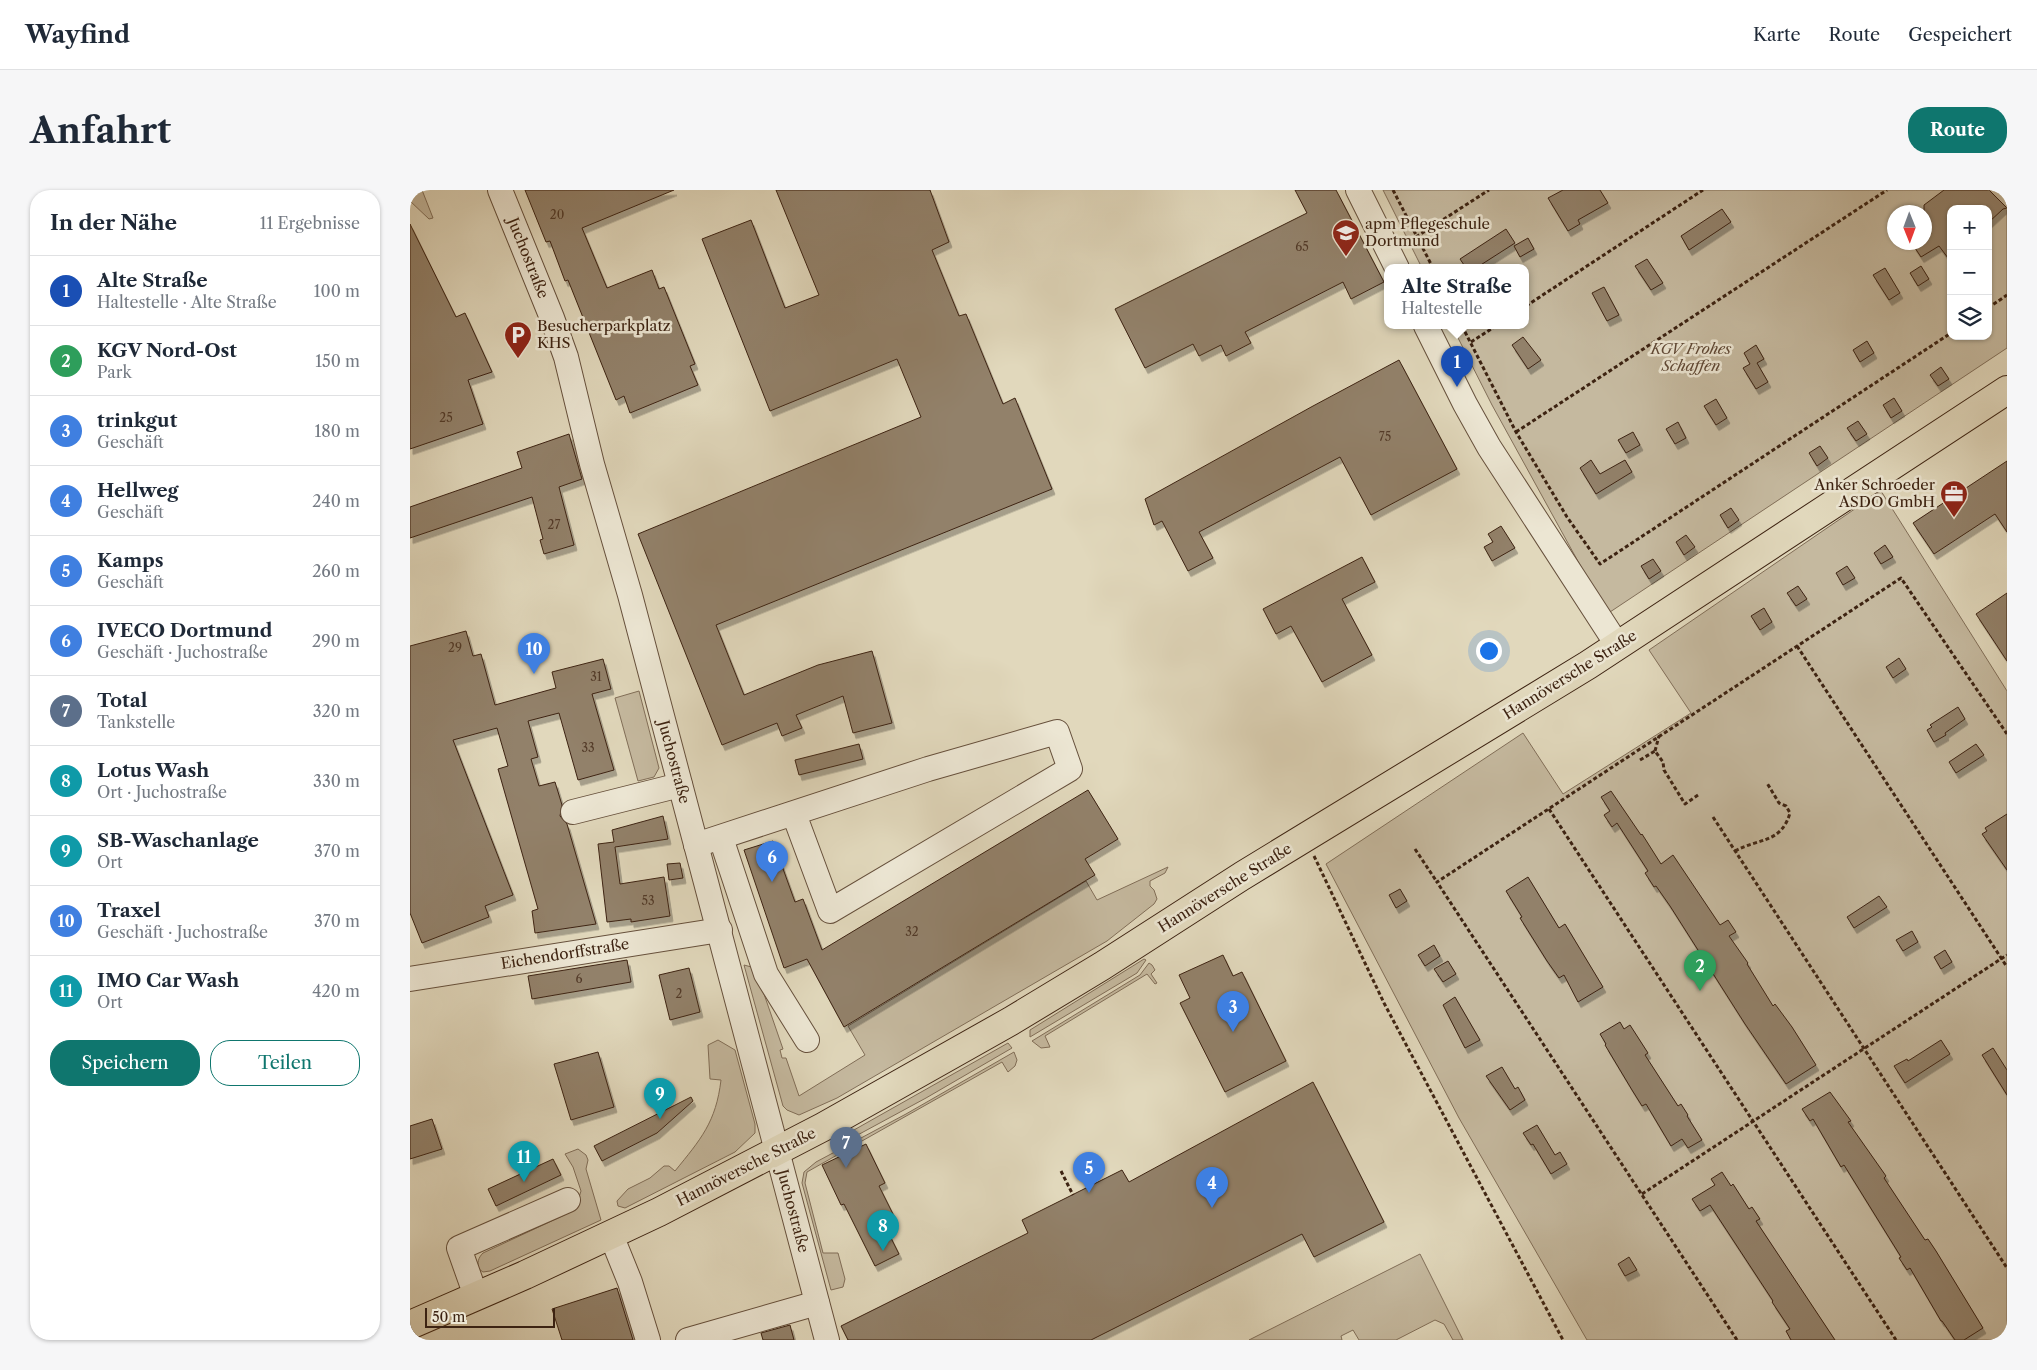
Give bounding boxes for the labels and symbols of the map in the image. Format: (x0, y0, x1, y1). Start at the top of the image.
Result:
north arrow (1887, 205, 1932, 250)
house number: 20 (550, 207, 564, 222)
street label: Juchostraße (503, 213, 553, 301)
place label: apm Pflegeschule Dortmund (1365, 214, 1490, 250)
school or university icon: apm Pflegeschule Dortmund (1331, 218, 1361, 257)
house number: 65 (1295, 239, 1309, 254)
place label: Besucherparkplatz KHS (537, 316, 671, 352)
parking icon: Besucherparkplatz KHS (503, 320, 533, 359)
park label: KGV Frohes Schaffen (1650, 339, 1732, 375)
pin: 1 (1441, 346, 1473, 387)
house number: 25 (439, 410, 453, 425)
house number: 75 (1379, 429, 1391, 444)
place label: Anker Schroeder ASDO GmbH (1813, 475, 1936, 511)
office icon: Anker Schroeder ASDO GmbH (1939, 479, 1969, 518)
house number: 27 (548, 517, 560, 532)
street label: Hannöversche Straße (1499, 626, 1640, 723)
pin: 10 (518, 633, 550, 674)
your location (1476, 638, 1502, 664)
house number: 29 (448, 640, 462, 655)
house number: 31 (590, 669, 602, 684)
street label: Juchostraße (654, 716, 695, 806)
house number: 33 (581, 740, 595, 755)
street label: Hannöversche Straße (1154, 839, 1295, 936)
pin: 6 (756, 841, 788, 882)
house number: 53 (641, 893, 655, 908)
house number: 32 (905, 924, 919, 939)
street label: Eichendorffstraße (499, 934, 630, 973)
pin: 2 (1684, 950, 1716, 991)
house number: 6 (575, 971, 583, 986)
house number: 2 (676, 986, 683, 1001)
pin: 3 (1217, 991, 1249, 1032)
pin: 9 (644, 1078, 676, 1119)
street label: Hannöversche Straße (673, 1123, 819, 1210)
pin: 7 (830, 1127, 862, 1168)
pin: 11 (508, 1141, 540, 1182)
pin: 5 (1073, 1152, 1105, 1193)
street label: Juchostraße (773, 1165, 814, 1255)
pin: 4 (1196, 1167, 1228, 1208)
pin: 8 (867, 1210, 899, 1251)
scale bar (425, 1305, 555, 1328)

